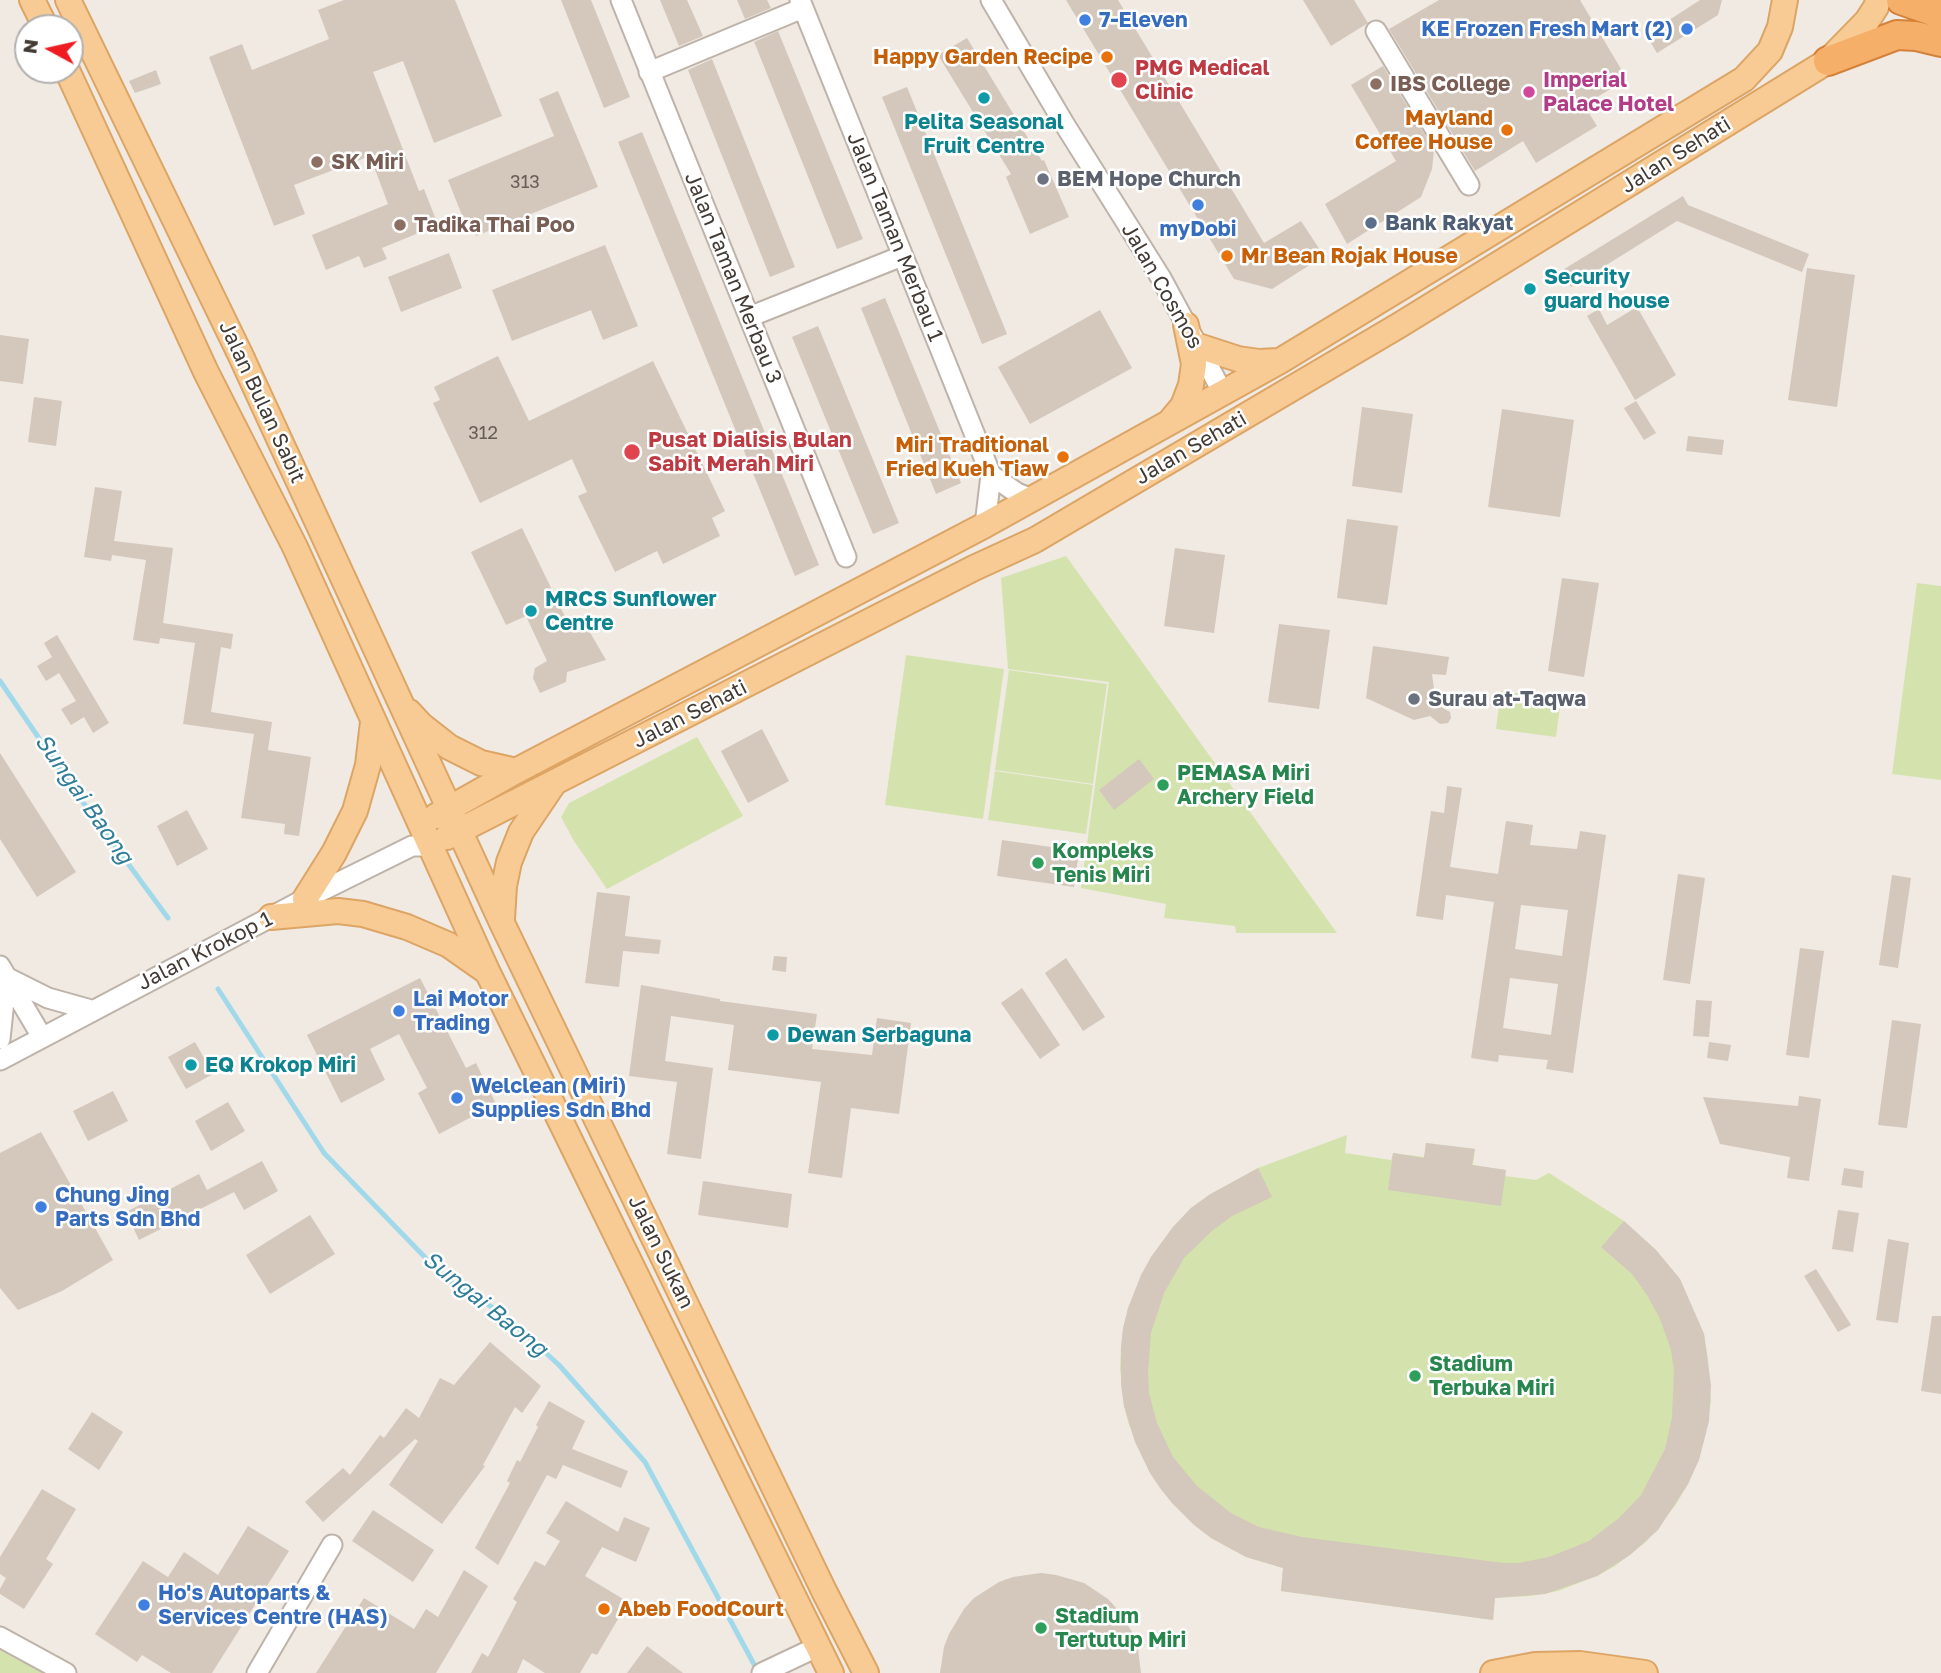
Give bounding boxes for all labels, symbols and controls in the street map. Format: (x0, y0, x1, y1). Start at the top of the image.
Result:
place label: 7-Eleven (1099, 7, 1188, 33)
marker: 7-Eleven (1077, 12, 1093, 28)
north arrow (14, 14, 84, 84)
place label: KE Frozen Fresh Mart (2) (1421, 16, 1673, 42)
marker: KE Frozen Fresh Mart (2) (1679, 21, 1695, 37)
text: N (17, 38, 42, 55)
place label: Happy Garden Recipe (873, 44, 1093, 70)
marker: Happy Garden Recipe (1099, 49, 1115, 65)
place label: PMG Medical Clinic (1135, 55, 1269, 105)
place label: Imperial Palace Hotel (1543, 67, 1674, 117)
marker: PMG Medical Clinic (1109, 70, 1129, 90)
place label: IBS College (1390, 71, 1510, 97)
marker: IBS College (1368, 76, 1384, 92)
marker: Imperial Palace Hotel (1521, 84, 1537, 100)
marker: Pelita Seasonal Fruit Centre (976, 90, 992, 106)
place label: Mayland Coffee House (1355, 105, 1493, 155)
place label: Pelita Seasonal Fruit Centre (904, 109, 1064, 159)
street label: Jalan Sehati (1617, 111, 1735, 199)
marker: Mayland Coffee House (1499, 122, 1515, 138)
street label: Jalan Taman Merbau 1 (842, 129, 948, 345)
place label: SK Miri (331, 149, 404, 175)
marker: SK Miri (309, 154, 325, 170)
place label: BEM Hope Church (1057, 166, 1241, 192)
street label: Jalan Taman Merbau 3 (679, 169, 787, 387)
house number: 313 (510, 171, 540, 193)
marker: BEM Hope Church (1035, 171, 1051, 187)
marker: myDobi (1190, 197, 1206, 213)
place label: Bank Rakyat (1385, 210, 1513, 236)
place label: Tadika Thai Poo (414, 212, 575, 238)
marker: Bank Rakyat (1363, 215, 1379, 231)
place label: myDobi (1160, 216, 1236, 242)
marker: Tadika Thai Poo (392, 217, 408, 233)
street label: Jalan Cosmos (1116, 219, 1208, 353)
place label: Mr Bean Rojak House (1241, 243, 1458, 269)
marker: Mr Bean Rojak House (1219, 248, 1235, 264)
place label: Security guard house (1544, 264, 1670, 314)
marker: Security guard house (1522, 281, 1538, 297)
street label: Jalan Bulan Sabit (213, 317, 311, 487)
street label: Jalan Sehati (1131, 406, 1251, 490)
house number: 312 (468, 422, 498, 444)
place label: Pusat Dialisis Bulan Sabit Merah Miri (648, 427, 852, 477)
place label: Miri Traditional Fried Kueh Tiaw (885, 432, 1049, 482)
marker: Pusat Dialisis Bulan Sabit Merah Miri (622, 442, 642, 462)
marker: Miri Traditional Fried Kueh Tiaw (1055, 449, 1071, 465)
place label: MRCS Sunflower Centre (545, 586, 717, 636)
marker: MRCS Sunflower Centre (523, 603, 539, 619)
street label: Jalan Sehati (629, 675, 751, 753)
place label: Surau at-Taqwa (1428, 686, 1586, 712)
marker: Surau at-Taqwa (1406, 691, 1422, 707)
water label: Sungai Baong (29, 729, 139, 869)
place label: PEMASA Miri Archery Field (1177, 760, 1314, 810)
marker: PEMASA Miri Archery Field (1155, 777, 1171, 793)
place label: Kompleks Tenis Miri (1052, 838, 1154, 888)
marker: Kompleks Tenis Miri (1030, 855, 1046, 871)
street label: Jalan Krokop 1 (133, 906, 277, 996)
place label: Lai Motor Trading (413, 986, 509, 1036)
marker: Lai Motor Trading (391, 1003, 407, 1019)
place label: Dewan Serbaguna (787, 1022, 971, 1048)
marker: Dewan Serbaguna (765, 1027, 781, 1043)
place label: EQ Krokop Miri (205, 1052, 356, 1078)
marker: EQ Krokop Miri (183, 1057, 199, 1073)
place label: Welclean (Miri) Supplies Sdn Bhd (471, 1073, 651, 1123)
marker: Welclean (Miri) Supplies Sdn Bhd (449, 1090, 465, 1106)
place label: Chung Jing Parts Sdn Bhd (55, 1182, 200, 1232)
street label: Jalan Sukan (623, 1191, 699, 1313)
marker: Chung Jing Parts Sdn Bhd (33, 1199, 49, 1215)
water label: Sungai Baong (417, 1245, 553, 1363)
place label: Stadium Terbuka Miri (1429, 1351, 1555, 1401)
marker: Stadium Terbuka Miri (1407, 1368, 1423, 1384)
place label: Ho's Autoparts & Services Centre (HAS) (158, 1580, 388, 1630)
place label: Abeb FoodCourt (618, 1596, 784, 1622)
marker: Ho's Autoparts & Services Centre (HAS) (136, 1597, 152, 1613)
marker: Abeb FoodCourt (596, 1601, 612, 1617)
place label: Stadium Tertutup Miri (1055, 1603, 1186, 1653)
marker: Stadium Tertutup Miri (1033, 1620, 1049, 1636)

